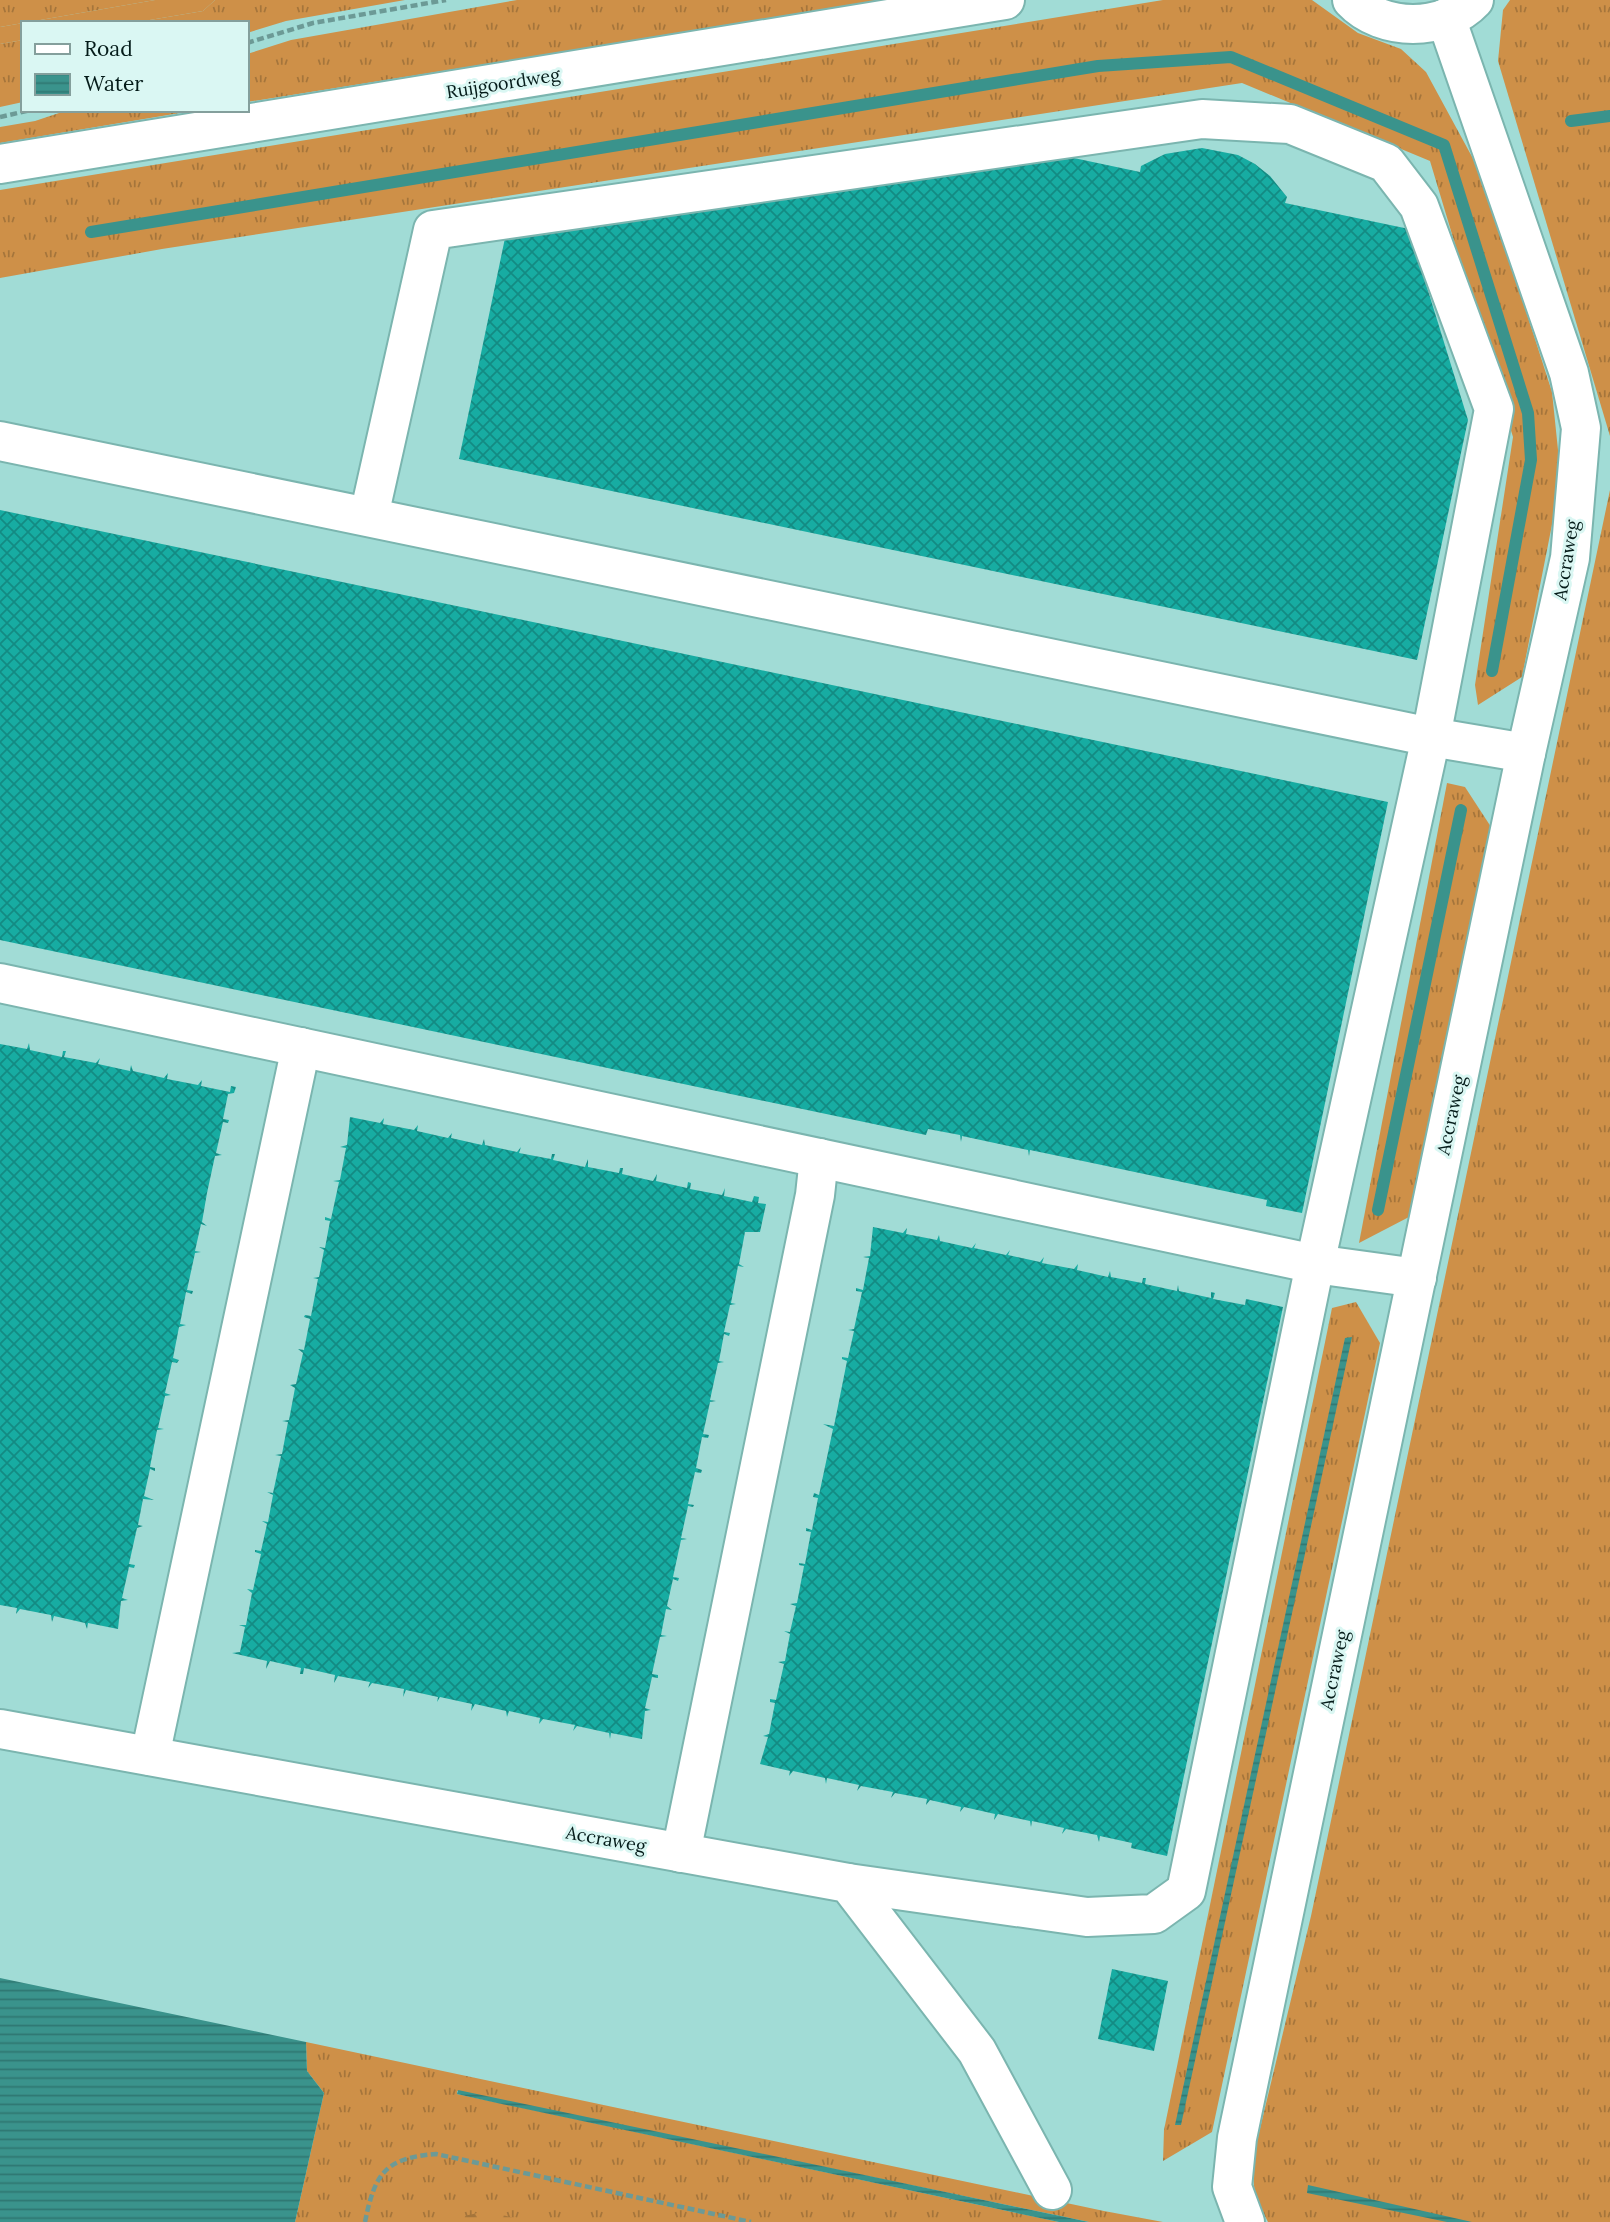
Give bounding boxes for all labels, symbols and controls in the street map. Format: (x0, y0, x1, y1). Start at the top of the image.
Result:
legend (21, 21, 248, 112)
text: Road (84, 35, 133, 62)
street label: Ruijgoordweg (444, 62, 563, 103)
text: Water (84, 70, 143, 97)
street label: Accraweg (1548, 517, 1584, 603)
street label: Accraweg (1431, 1072, 1471, 1158)
street label: Accraweg (1314, 1627, 1354, 1713)
street label: Accraweg (563, 1820, 649, 1858)

